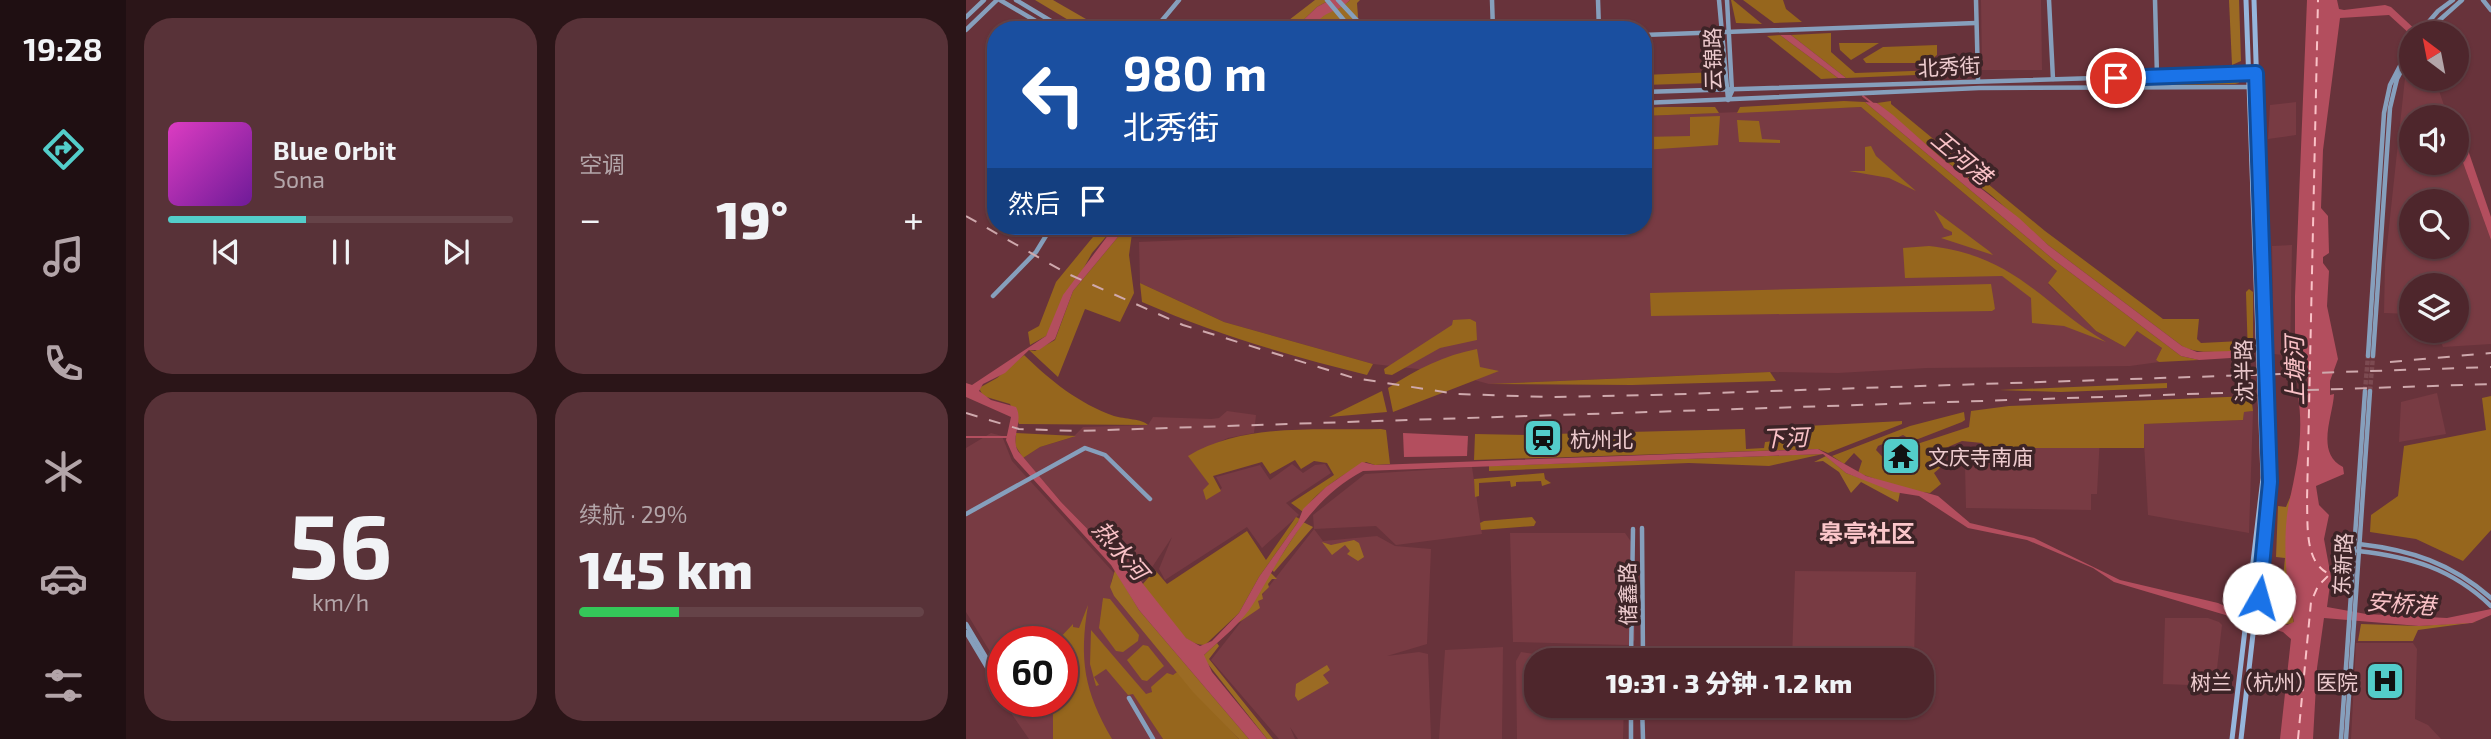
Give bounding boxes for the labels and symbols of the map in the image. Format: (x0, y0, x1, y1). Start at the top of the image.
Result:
north arrow (2399, 21, 2469, 91)
street label: 云锦路 (1699, 27, 1725, 91)
pin (2086, 48, 2146, 108)
street label: 北秀街 (1917, 52, 1981, 80)
water label: 王河港 (1927, 124, 2000, 192)
water label: 上塘河 (2279, 332, 2309, 406)
street label: 沈半路 (2230, 339, 2256, 403)
station icon: 杭州北 (1522, 417, 1564, 459)
water label: 下河 (1762, 422, 1812, 452)
place label: 杭州北 (1570, 426, 1633, 451)
temple icon: 文庆寺南庙 (1880, 435, 1922, 477)
place label: 文庆寺南庙 (1928, 444, 2033, 469)
water label: 热水河 (1088, 515, 1157, 588)
district label: 皋亭社区 (1819, 518, 1915, 547)
street label: 东新路 (2328, 532, 2356, 596)
position arrow (2222, 561, 2296, 635)
street label: 储鑫路 (1614, 562, 1640, 626)
water label: 安桥港 (2366, 587, 2439, 620)
speed limit sign: 60 (987, 626, 1078, 717)
hospital icon: 树兰（杭州）医院 (2364, 660, 2406, 702)
place label: 树兰（杭州）医院 (2190, 669, 2358, 694)

